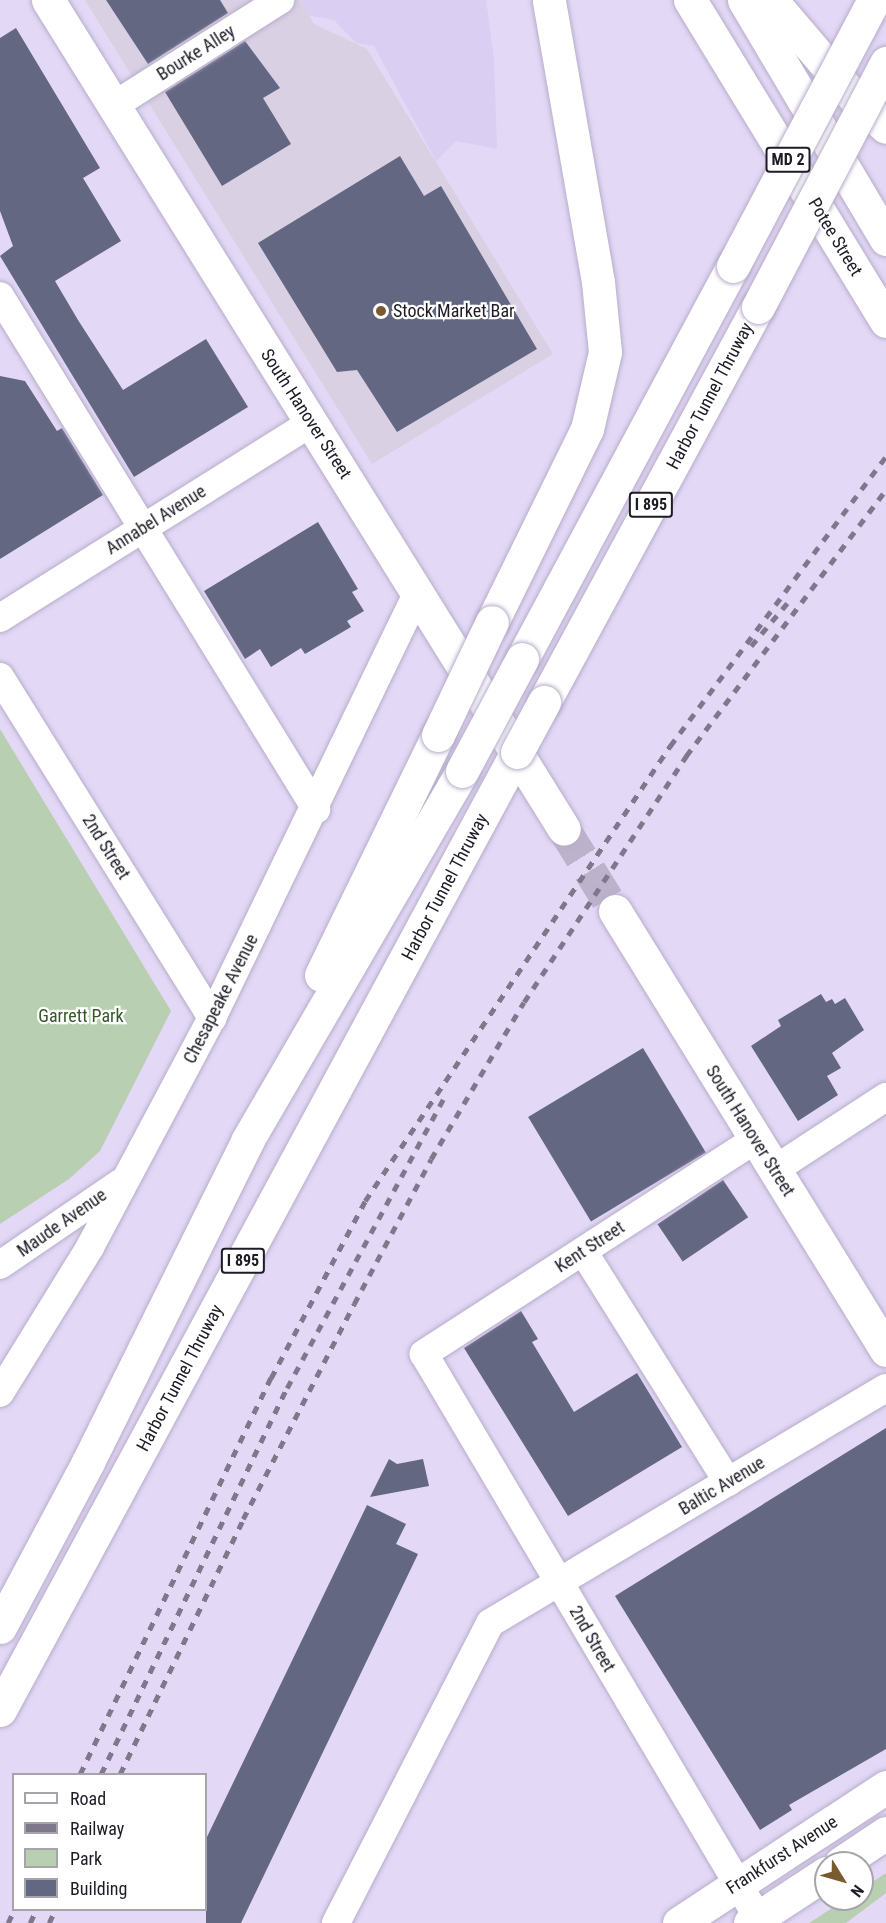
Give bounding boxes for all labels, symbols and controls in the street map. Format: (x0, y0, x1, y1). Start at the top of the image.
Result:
street label: Bourke Alley (153, 21, 239, 85)
road number: MD 2 (766, 147, 810, 173)
street label: Potee Street (803, 194, 867, 280)
place label: Stock Market Bar (393, 300, 515, 322)
marker: Stock Market Bar (374, 304, 388, 318)
street label: Harbor Tunnel Thruway (662, 318, 758, 474)
street label: South Hanover Street (256, 345, 356, 483)
street label: Annabel Avenue (102, 481, 210, 559)
road number: I 895 (628, 492, 674, 518)
street label: Harbor Tunnel Thruway (397, 809, 493, 965)
street label: 2nd Street (78, 810, 134, 884)
street label: Chesapeake Avenue (179, 931, 263, 1067)
park label: Garrett Park (38, 1005, 124, 1027)
street label: South Hanover Street (701, 1061, 799, 1201)
street label: Maude Avenue (13, 1184, 111, 1262)
street label: Kent Street (551, 1217, 629, 1277)
road number: I 895 (220, 1248, 266, 1274)
street label: Harbor Tunnel Thruway (132, 1300, 228, 1456)
street label: Baltic Avenue (675, 1452, 769, 1520)
street label: 2nd Street (564, 1602, 620, 1676)
legend (12, 1773, 207, 1911)
text: Road (70, 1788, 106, 1809)
street label: Frankfurst Avenue (722, 1811, 842, 1899)
text: Railway (70, 1818, 124, 1839)
text: Park (70, 1848, 102, 1869)
north arrow (814, 1851, 874, 1911)
text: Building (70, 1878, 127, 1899)
text: N (847, 1881, 868, 1901)

